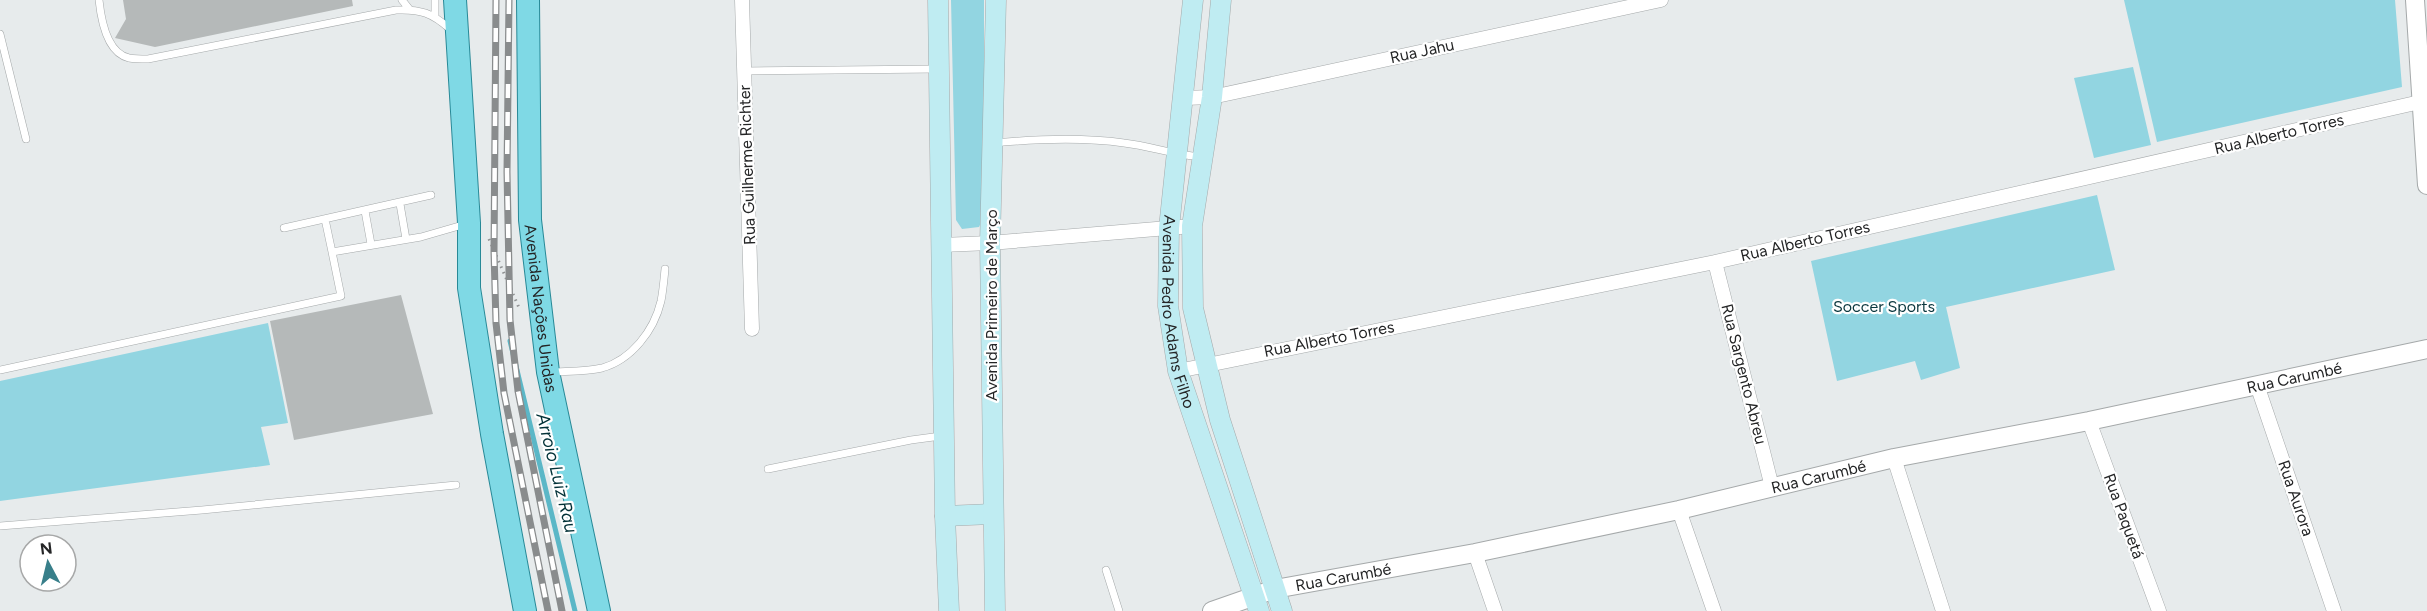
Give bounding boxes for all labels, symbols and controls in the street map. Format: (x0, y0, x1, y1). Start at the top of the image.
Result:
street label: Rua Jahu (1388, 35, 1456, 67)
street label: Rua Guilherme Richter (735, 84, 759, 245)
street label: Rua Alberto Torres (2212, 110, 2346, 158)
street label: Avenida Primeiro de Março (982, 209, 1001, 401)
street label: Avenida Pedro Adams Filho (1158, 214, 1199, 411)
street label: Rua Alberto Torres (1738, 217, 1872, 265)
street label: Avenida Nações Unidas (521, 223, 562, 394)
park label: Soccer Sports (1833, 297, 1935, 316)
street label: Rua Sargento Abreu (1717, 302, 1771, 446)
street label: Rua Alberto Torres (1262, 317, 1396, 361)
street label: Rua Carumbé (2245, 358, 2344, 397)
water label: Arroio Luiz Rau (531, 410, 583, 535)
street label: Rua Carumbé (1769, 456, 1868, 497)
street label: Rua Aurora (2274, 458, 2318, 538)
street label: Rua Paquetá (2100, 471, 2148, 561)
north arrow (18, 533, 78, 593)
text: N (39, 538, 54, 559)
street label: Rua Carumbé (1294, 559, 1393, 595)

